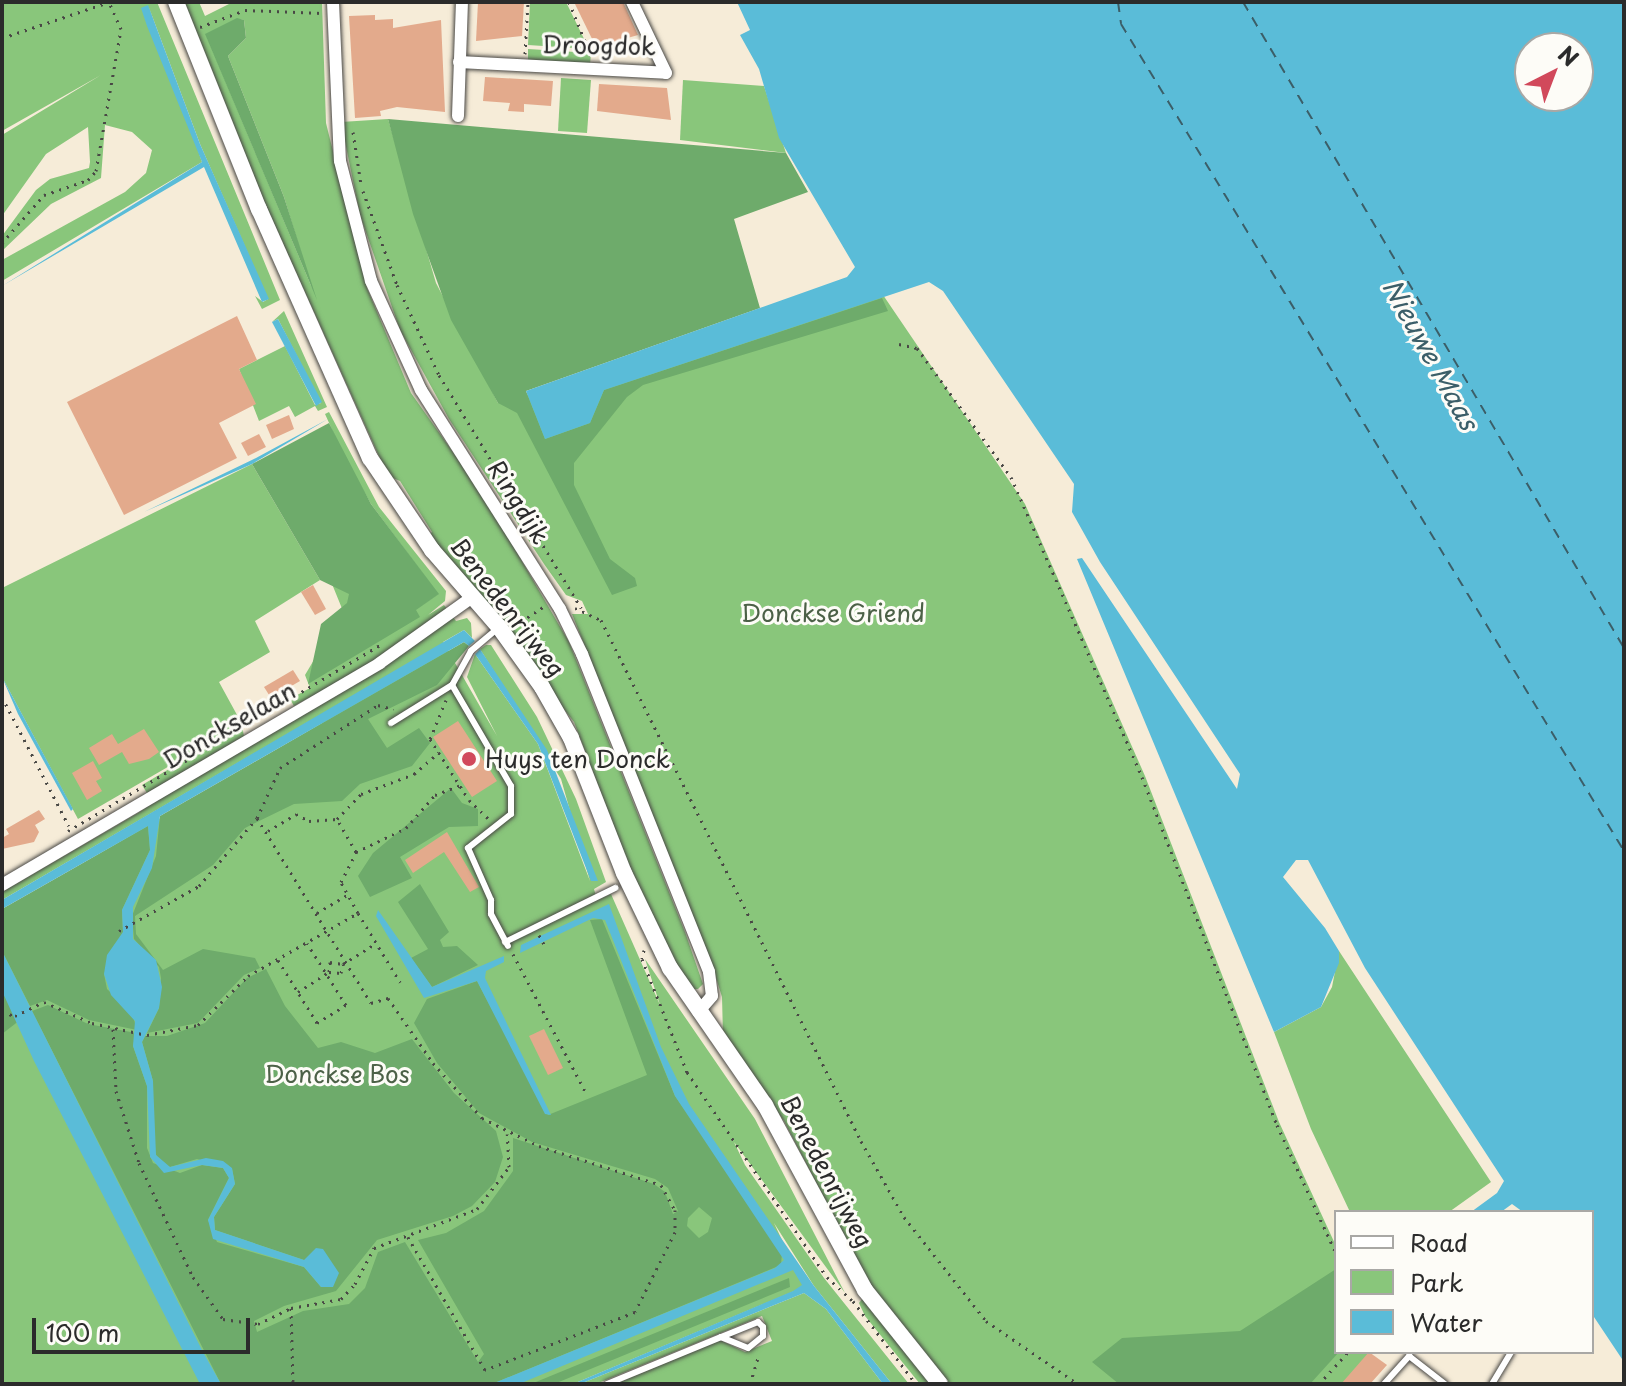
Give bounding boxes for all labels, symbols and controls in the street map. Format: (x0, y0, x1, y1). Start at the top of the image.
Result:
street label: Droogdok (542, 30, 656, 60)
north arrow (1514, 32, 1594, 112)
text: N (1552, 37, 1587, 73)
water label: Nieuwe Maas (1377, 273, 1485, 435)
street label: Ringdijk (482, 455, 556, 549)
street label: Benedenrijweg (445, 532, 571, 682)
park label: Donckse Griend (741, 599, 925, 627)
street label: Donckselaan (158, 675, 300, 775)
place label: Huys ten Donck (485, 745, 670, 773)
marker: Huys ten Donck (460, 750, 478, 768)
park label: Donckse Bos (264, 1060, 410, 1088)
street label: Benedenrijweg (775, 1090, 879, 1252)
legend (1334, 1210, 1594, 1354)
text: Road (1410, 1224, 1468, 1260)
text: Park (1410, 1264, 1464, 1300)
scale bar (36, 1302, 254, 1352)
text: Water (1410, 1304, 1482, 1340)
text: 100 m (46, 1314, 119, 1350)

